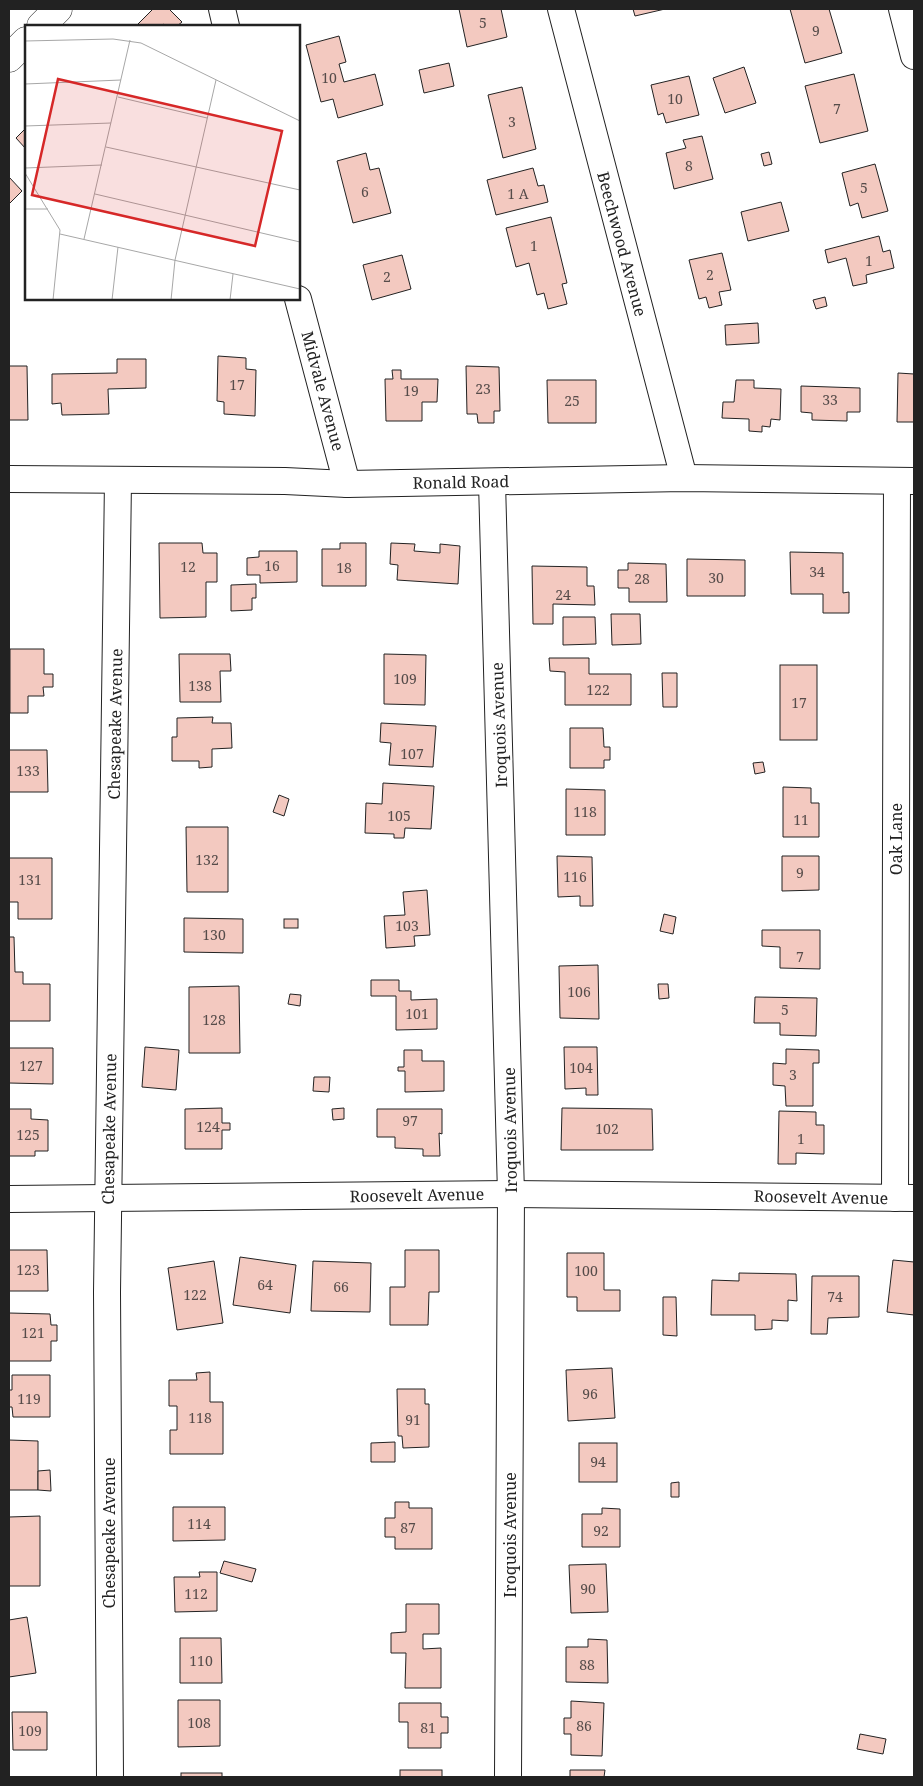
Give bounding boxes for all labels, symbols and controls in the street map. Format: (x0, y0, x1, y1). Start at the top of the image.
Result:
house number: 5 (479, 13, 487, 32)
house number: 9 (812, 21, 820, 40)
inset map (25, 25, 300, 300)
house number: 10 (321, 68, 337, 87)
house number: 10 (667, 89, 683, 108)
house number: 7 (833, 99, 841, 118)
house number: 3 (508, 112, 516, 131)
house number: 8 (685, 156, 693, 175)
street label: Beechwood Avenue (592, 169, 652, 319)
house number: 5 (860, 178, 868, 197)
house number: 6 (361, 182, 369, 201)
house number: 1 A (507, 184, 529, 203)
house number: 1 (530, 236, 538, 255)
house number: 1 (865, 251, 873, 270)
house number: 2 (706, 265, 714, 284)
house number: 2 (383, 267, 391, 286)
street label: Midvale Avenue (296, 329, 350, 453)
house number: 17 (229, 375, 245, 394)
house number: 23 (475, 379, 491, 398)
house number: 19 (403, 381, 419, 400)
house number: 33 (822, 390, 838, 409)
house number: 25 (564, 391, 580, 410)
street label: Ronald Road (413, 470, 510, 494)
house number: 16 (264, 556, 280, 575)
house number: 12 (180, 557, 196, 576)
house number: 18 (336, 558, 352, 577)
house number: 34 (809, 562, 825, 581)
house number: 30 (708, 568, 724, 587)
house number: 28 (634, 569, 650, 588)
house number: 24 (555, 585, 571, 604)
street label: Chesapeake Avenue (103, 648, 127, 800)
street label: Iroquois Avenue (486, 662, 512, 788)
house number: 109 (393, 669, 417, 688)
house number: 138 (188, 676, 212, 695)
house number: 122 (586, 680, 610, 699)
house number: 17 (791, 693, 807, 712)
house number: 107 (400, 744, 424, 763)
house number: 133 (16, 761, 40, 780)
house number: 118 (573, 802, 597, 821)
street label: Oak Lane (885, 803, 907, 875)
house number: 105 (387, 806, 411, 825)
house number: 11 (793, 810, 809, 829)
house number: 132 (195, 850, 219, 869)
house number: 9 (796, 863, 804, 882)
house number: 116 (563, 867, 587, 886)
house number: 131 (18, 870, 42, 889)
house number: 103 (395, 916, 419, 935)
house number: 130 (202, 925, 226, 944)
house number: 7 (796, 947, 804, 966)
house number: 106 (567, 982, 591, 1001)
house number: 5 (781, 1000, 789, 1019)
house number: 101 (405, 1004, 429, 1023)
house number: 128 (202, 1010, 226, 1029)
street label: Chesapeake Avenue (97, 1053, 121, 1205)
house number: 127 (19, 1056, 43, 1075)
house number: 104 (569, 1058, 593, 1077)
house number: 3 (789, 1065, 797, 1084)
street label: Iroquois Avenue (498, 1067, 522, 1193)
house number: 97 (402, 1111, 418, 1130)
house number: 124 (196, 1117, 220, 1136)
house number: 102 (595, 1119, 619, 1138)
house number: 125 (16, 1125, 40, 1144)
house number: 1 (797, 1129, 805, 1148)
street label: Roosevelt Avenue (350, 1183, 484, 1207)
street label: Roosevelt Avenue (754, 1185, 888, 1209)
house number: 123 (16, 1260, 40, 1279)
house number: 100 (574, 1261, 598, 1280)
house number: 64 (257, 1275, 273, 1294)
house number: 66 (333, 1277, 349, 1296)
house number: 122 (183, 1285, 207, 1304)
house number: 74 (827, 1287, 843, 1306)
house number: 121 (21, 1323, 45, 1342)
house number: 96 (582, 1384, 598, 1403)
house number: 119 (17, 1389, 41, 1408)
house number: 118 (188, 1408, 212, 1427)
house number: 91 (405, 1410, 421, 1429)
house number: 94 (590, 1452, 606, 1471)
street label: Chesapeake Avenue (98, 1457, 120, 1609)
street label: Iroquois Avenue (499, 1472, 521, 1598)
house number: 114 (187, 1514, 211, 1533)
house number: 87 (400, 1518, 416, 1537)
house number: 92 (593, 1521, 609, 1540)
house number: 90 (580, 1579, 596, 1598)
house number: 112 (184, 1584, 208, 1603)
house number: 110 (189, 1651, 213, 1670)
house number: 88 (579, 1655, 595, 1674)
house number: 108 (187, 1713, 211, 1732)
house number: 86 (576, 1716, 592, 1735)
house number: 81 (420, 1718, 436, 1737)
house number: 109 (18, 1721, 42, 1740)

